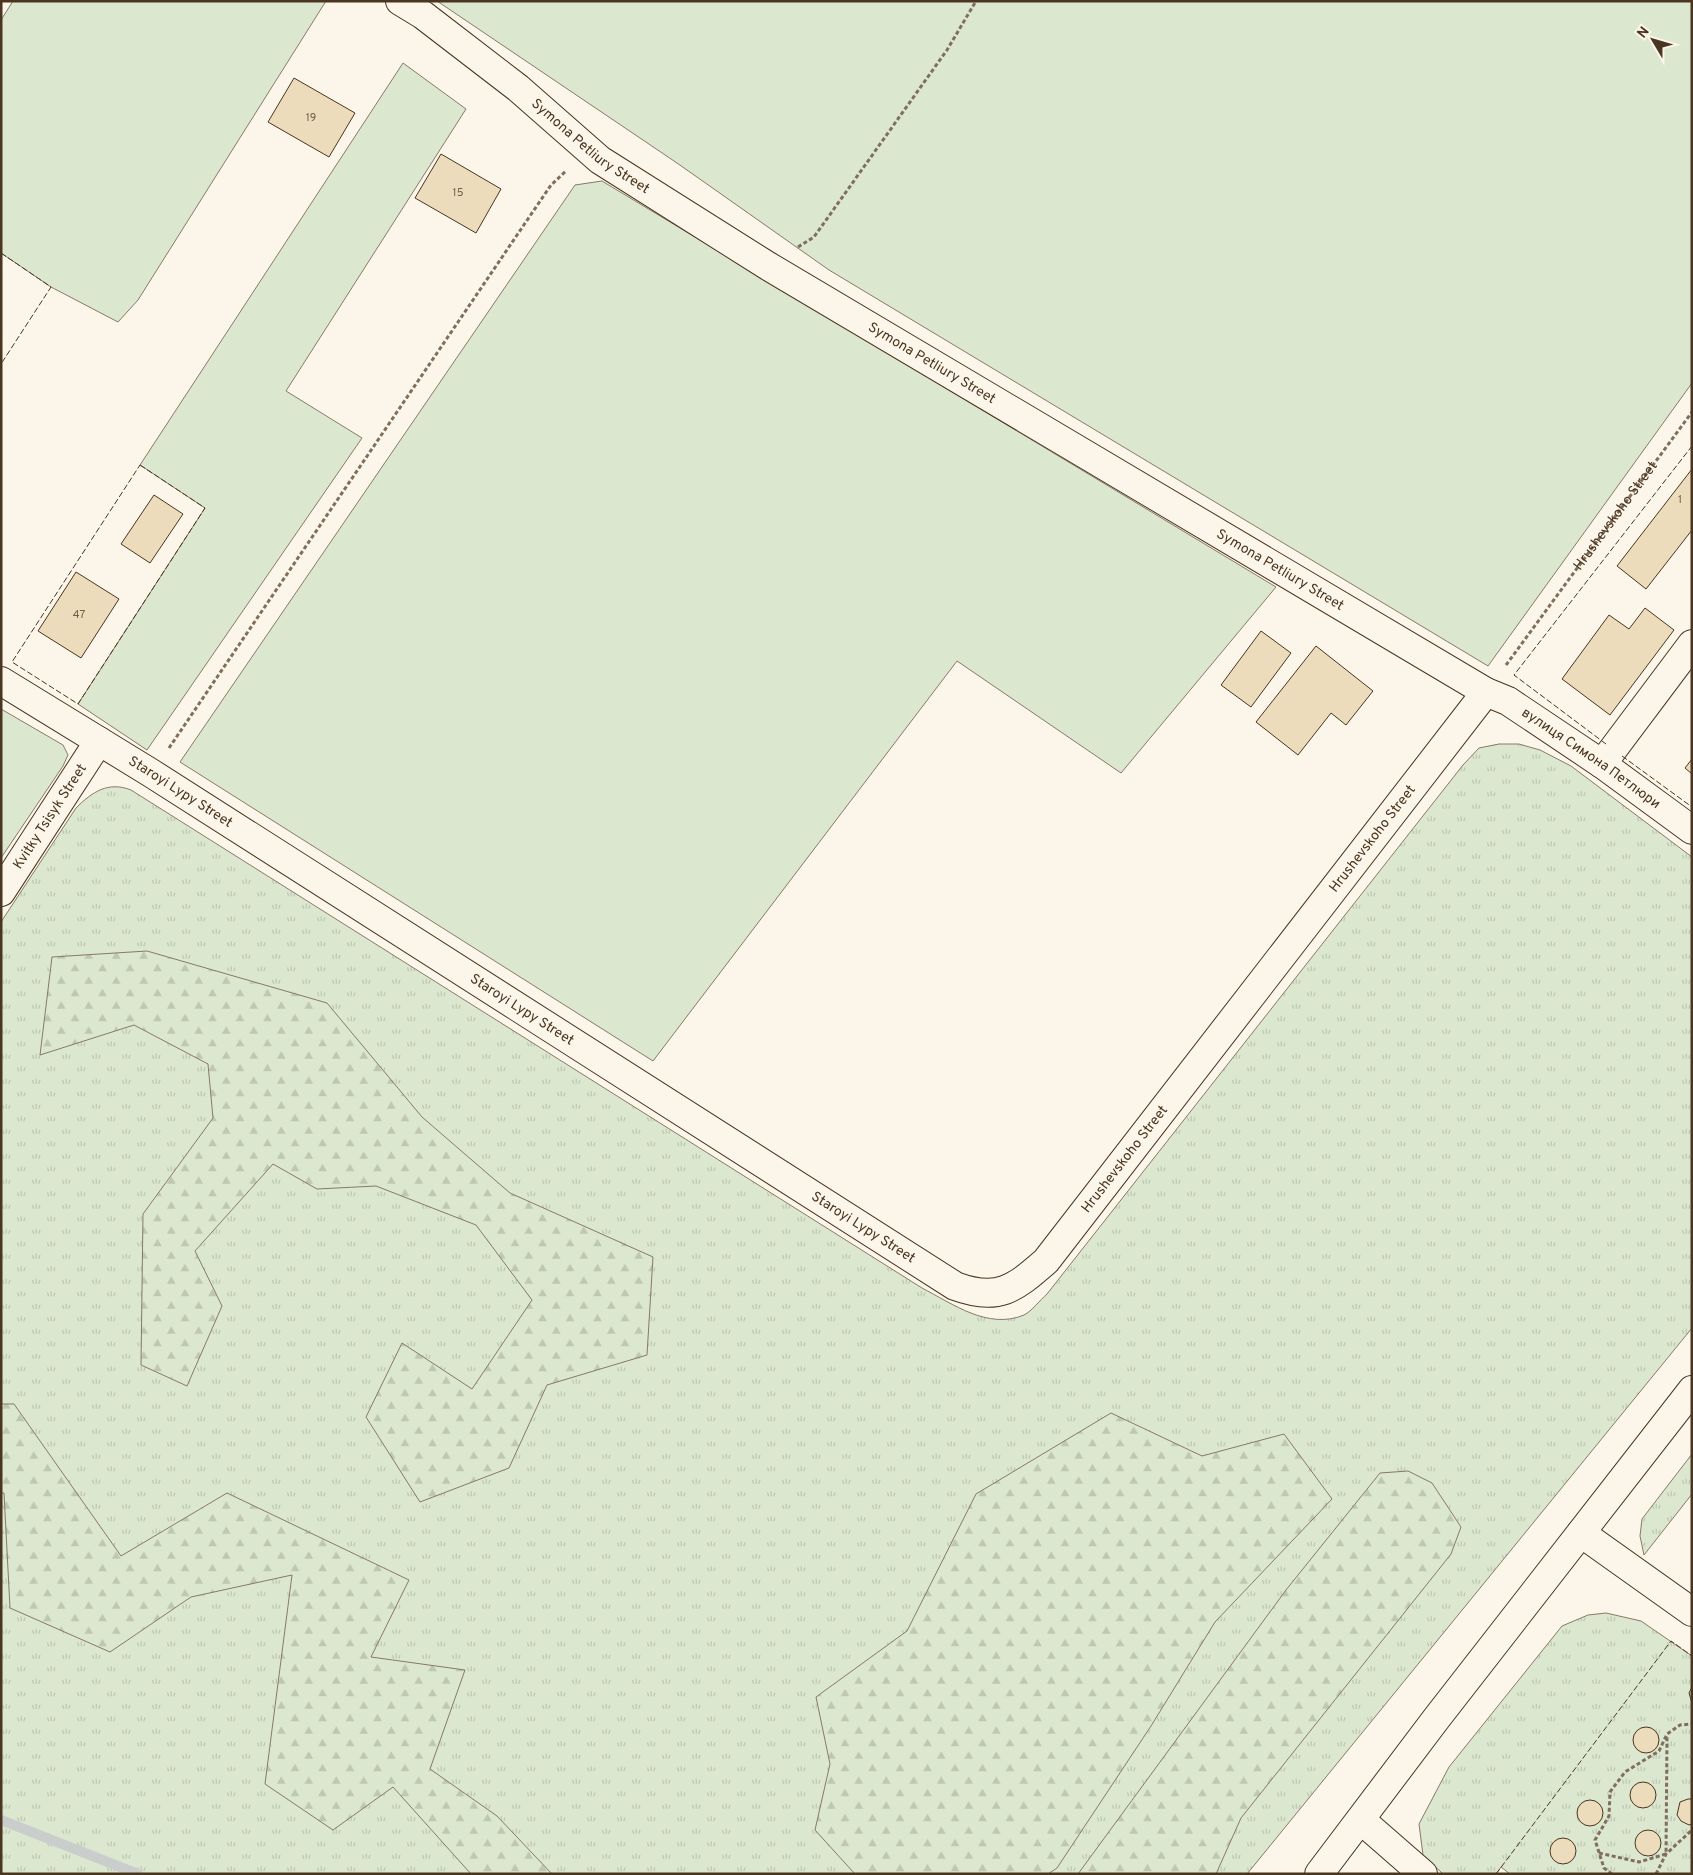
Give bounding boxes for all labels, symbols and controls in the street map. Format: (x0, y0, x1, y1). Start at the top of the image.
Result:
north arrow (1628, 15, 1678, 65)
text: N (1634, 24, 1654, 42)
street label: Symona Petliury Street (528, 95, 653, 198)
house number: 19 (306, 111, 316, 125)
house number: 15 (453, 186, 464, 200)
street label: Symona Petliury Street (865, 319, 999, 408)
street label: Hrushevskoho Street (1570, 458, 1661, 574)
house number: 1 (1678, 493, 1682, 507)
street label: Symona Petliury Street (1213, 525, 1347, 614)
house number: 47 (73, 608, 85, 622)
street label: вулиця Симона Петлюри (1518, 704, 1664, 812)
street label: Staroyi Lypy Street (125, 753, 236, 831)
street label: Kvitky Tsisyk Street (10, 761, 90, 872)
street label: Hrushevskoho Street (1326, 782, 1419, 896)
street label: Staroyi Lypy Street (467, 970, 577, 1049)
street label: Hrushevskoho Street (1078, 1102, 1172, 1216)
street label: Staroyi Lypy Street (808, 1188, 919, 1267)

